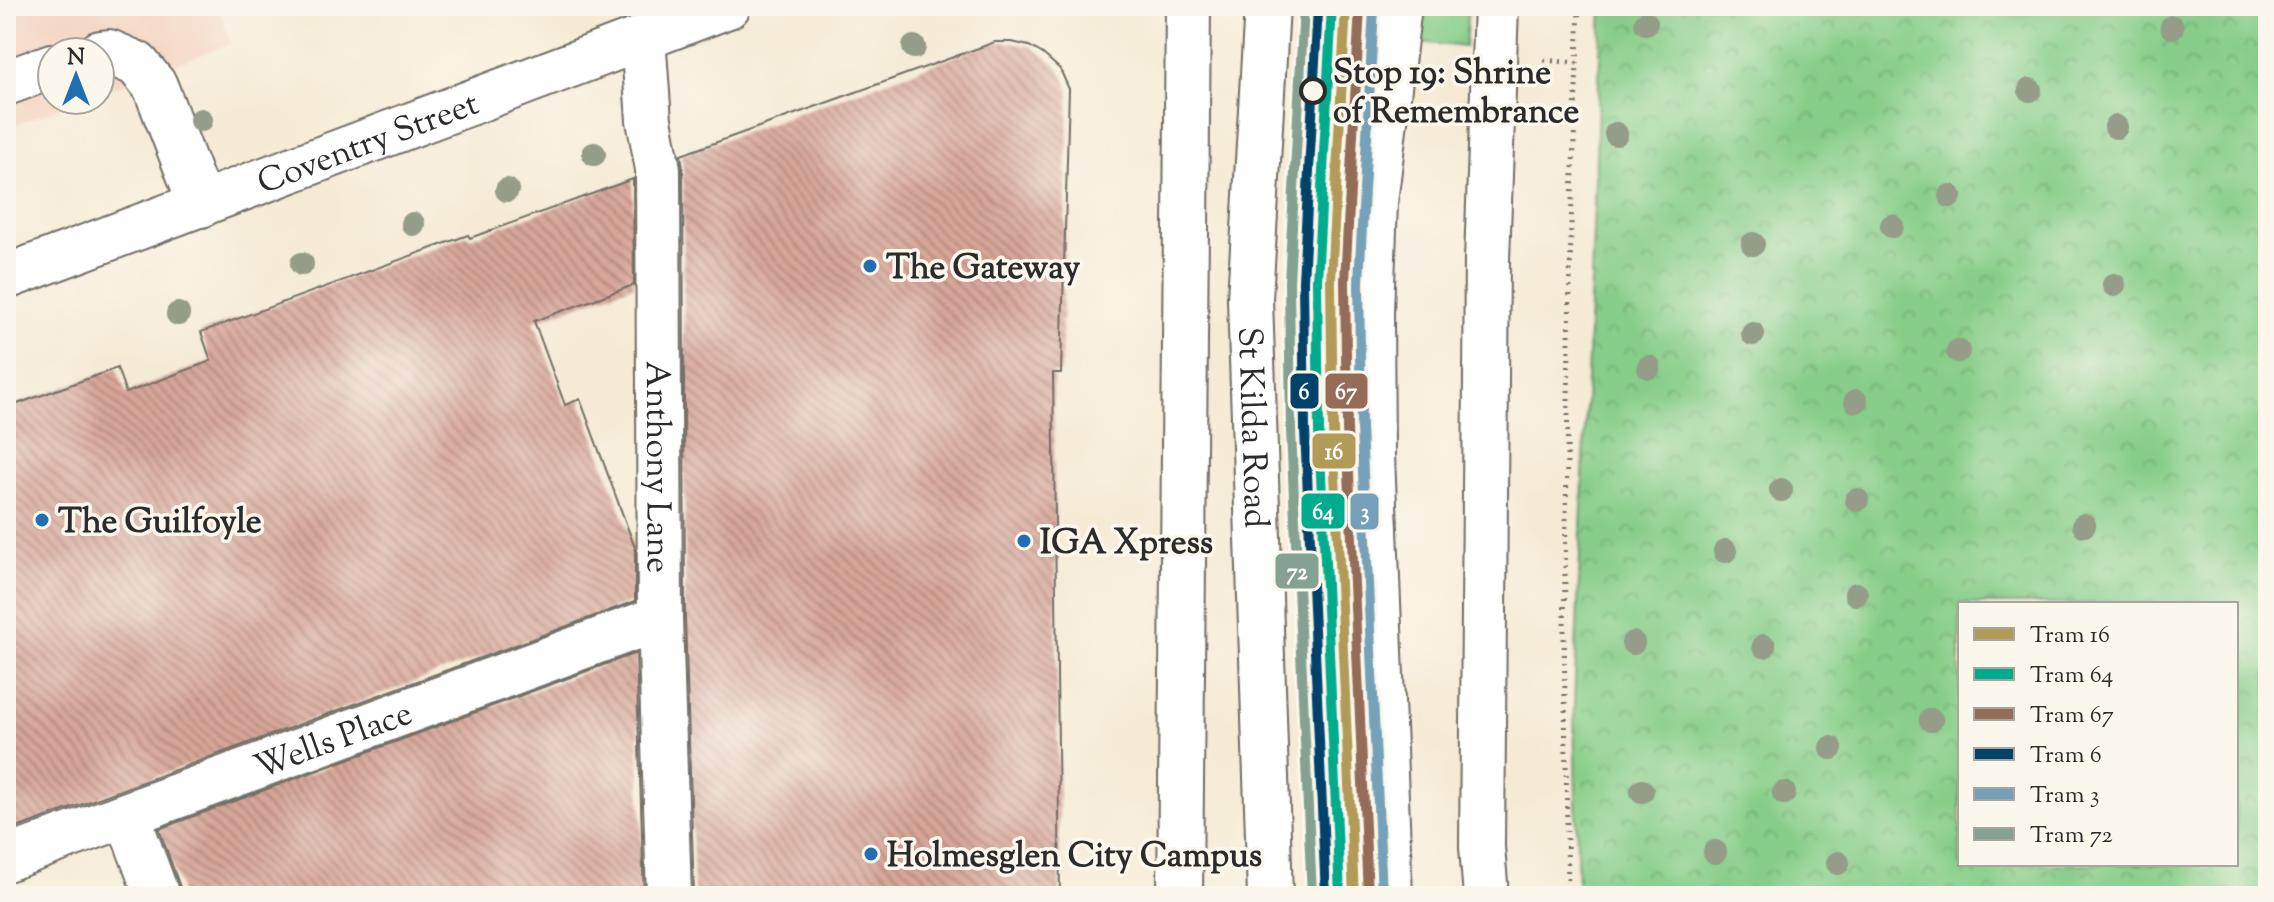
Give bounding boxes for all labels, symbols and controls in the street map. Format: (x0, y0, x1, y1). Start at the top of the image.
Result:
north arrow (36, 36, 116, 116)
text: N (67, 43, 85, 75)
place label: Stop 19: Shrine of Remembrance (1333, 50, 1579, 138)
marker: Stop 19: Shrine of Remembrance (1300, 78, 1326, 104)
street label: Coventry Street (251, 81, 487, 208)
place label: The Gateway (886, 245, 1080, 294)
marker: The Gateway (861, 257, 879, 275)
street label: St Kilda Road (1223, 326, 1279, 529)
street label: Anthony Lane (631, 361, 681, 573)
line badge: 6 (1289, 372, 1320, 410)
line badge: 67 (1324, 372, 1369, 410)
text: 6 (1299, 378, 1310, 410)
text: 67 (1335, 378, 1358, 410)
line badge: 16 (1311, 432, 1357, 470)
text: 16 (1325, 438, 1343, 470)
line badge: 64 (1300, 492, 1346, 530)
line badge: 3 (1349, 492, 1380, 531)
text: 64 (1312, 498, 1334, 530)
text: 3 (1361, 498, 1370, 530)
place label: The Guilfoyle (58, 499, 262, 548)
marker: The Guilfoyle (33, 511, 51, 529)
place label: IGA Xpress (1040, 520, 1213, 569)
marker: IGA Xpress (1015, 532, 1033, 550)
line badge: 72 (1274, 552, 1320, 590)
text: 72 (1286, 558, 1308, 590)
legend (1958, 602, 2238, 866)
text: Tram 16 (2030, 619, 2110, 653)
text: Tram 64 (2030, 659, 2113, 693)
street label: Wells Place (248, 690, 420, 793)
text: Tram 67 (2030, 699, 2114, 733)
text: Tram 6 (2030, 739, 2102, 773)
text: Tram 3 (2030, 779, 2099, 813)
text: Tram 72 (2030, 819, 2113, 853)
place label: Holmesglen City Campus (887, 833, 1262, 882)
marker: Holmesglen City Campus (862, 845, 880, 863)

